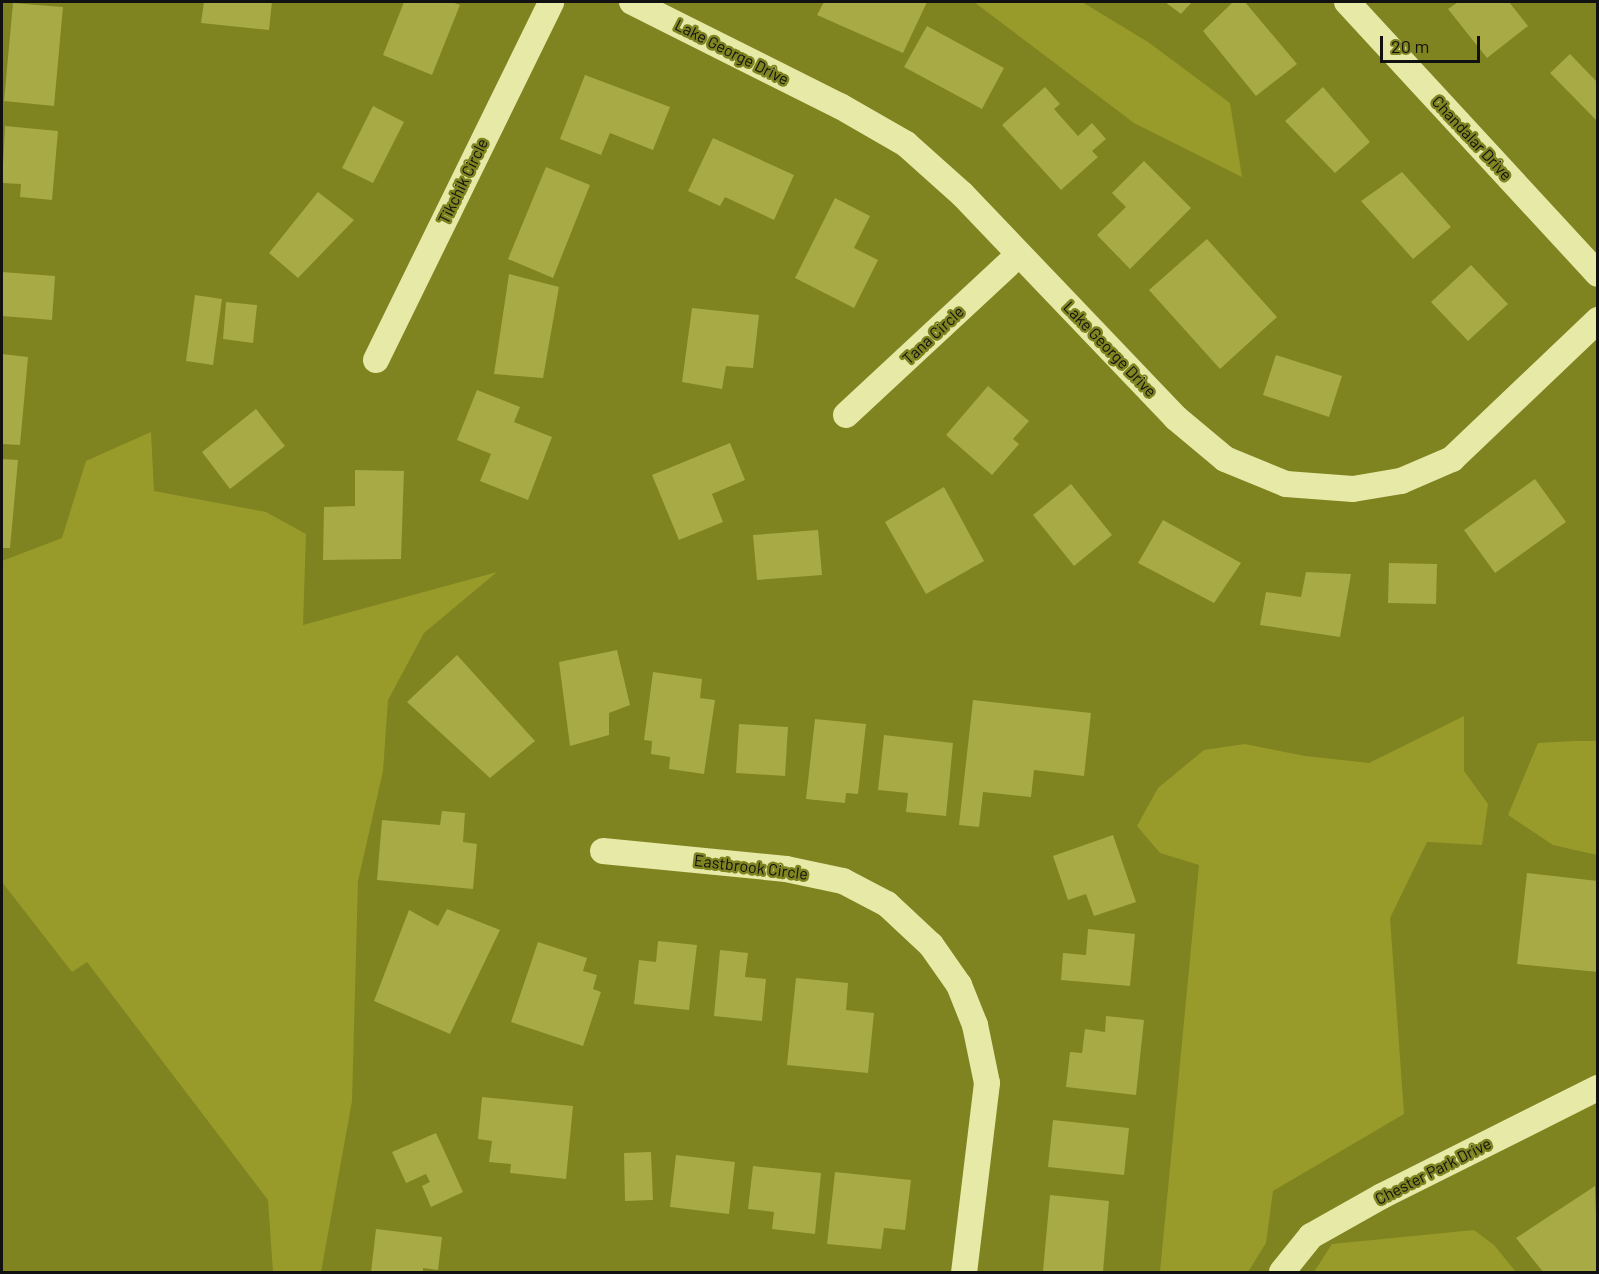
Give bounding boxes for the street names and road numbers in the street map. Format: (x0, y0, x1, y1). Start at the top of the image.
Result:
street label: Lake George Drive (672, 15, 792, 89)
street label: Chandalar Drive (1428, 92, 1516, 184)
street label: Tikchik Circle (434, 135, 492, 227)
street label: Lake George Drive (1060, 297, 1160, 401)
street label: Tana Circle (898, 302, 968, 368)
street label: Eastbrook Circle (693, 850, 809, 884)
street label: Chester Park Drive (1372, 1133, 1494, 1209)

